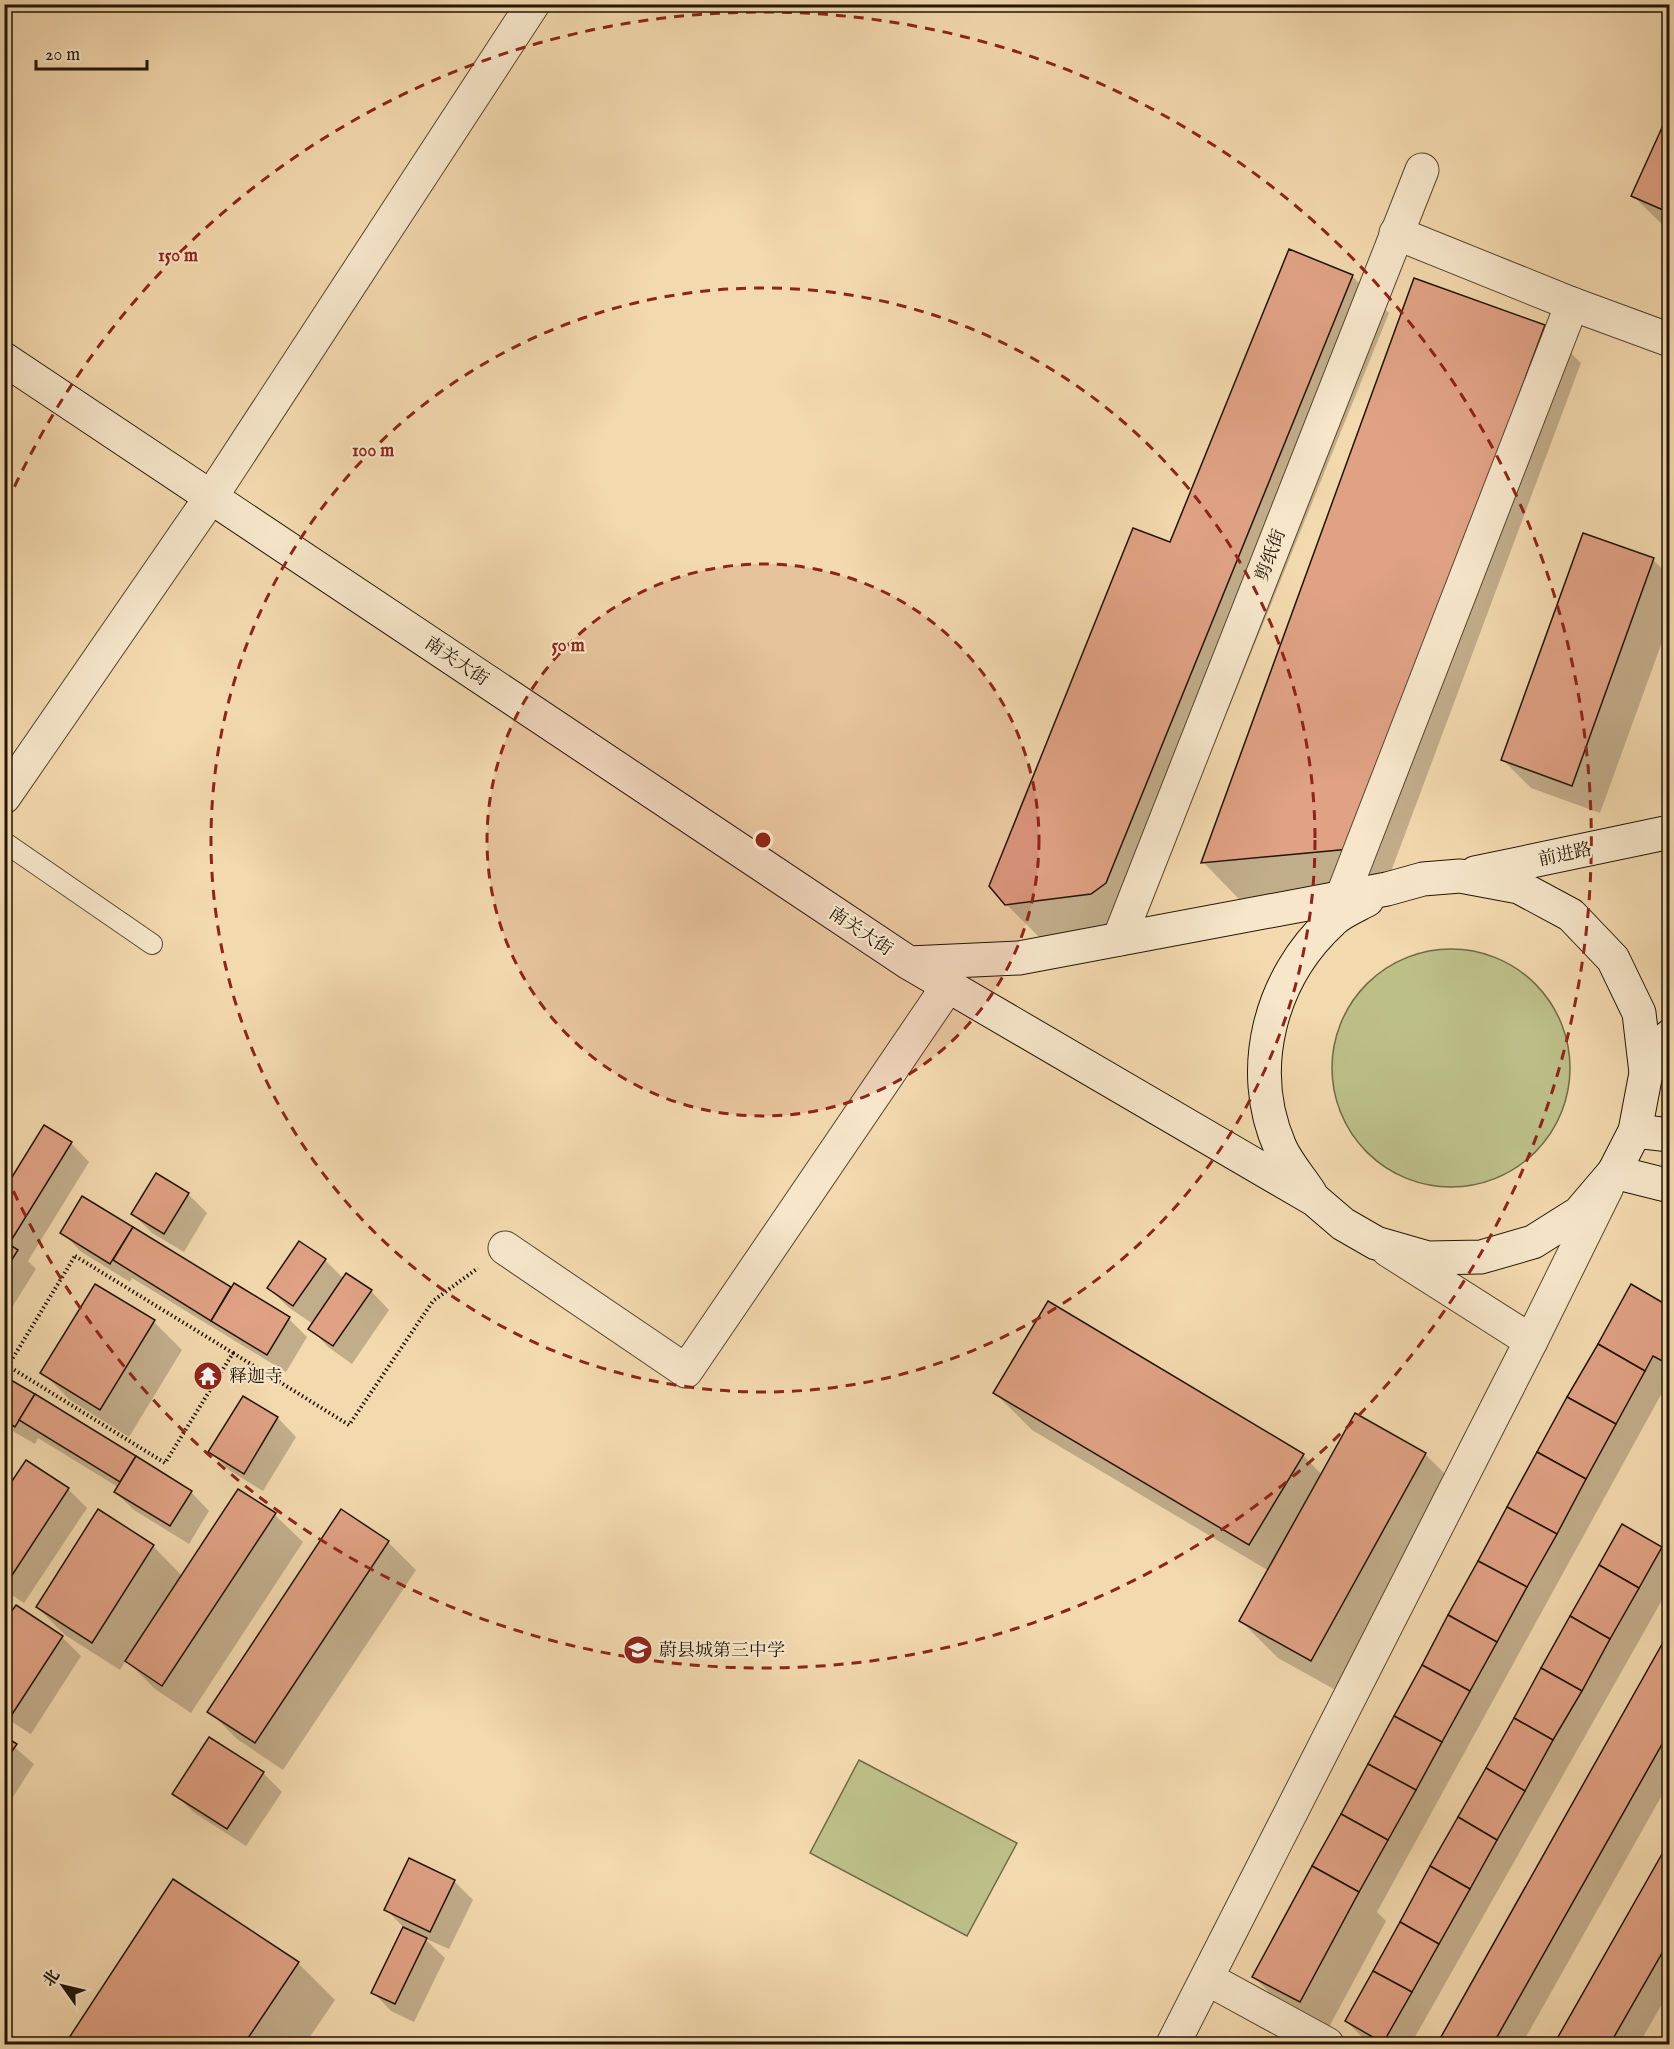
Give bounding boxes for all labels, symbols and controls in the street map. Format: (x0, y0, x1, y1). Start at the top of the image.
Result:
scale bar (36, 33, 147, 71)
text: 20 m (45, 44, 80, 67)
text: 150 m (158, 245, 198, 268)
text: 100 m (352, 440, 394, 463)
street label: 剪纸街 (1251, 526, 1292, 585)
street label: 南关大街 (420, 633, 492, 692)
text: 50 m (551, 635, 585, 658)
centre of rings (753, 830, 773, 850)
street label: 前进路 (1537, 839, 1594, 872)
street label: 南关大街 (824, 903, 896, 962)
temple icon: 释迦寺 (192, 1360, 224, 1392)
place label: 释迦寺 (229, 1366, 283, 1389)
school or university icon: 蔚县城第三中学 (622, 1634, 654, 1666)
place label: 蔚县城第三中学 (659, 1640, 785, 1663)
north arrow (33, 1956, 93, 2016)
text: 北 (39, 1966, 65, 1991)

